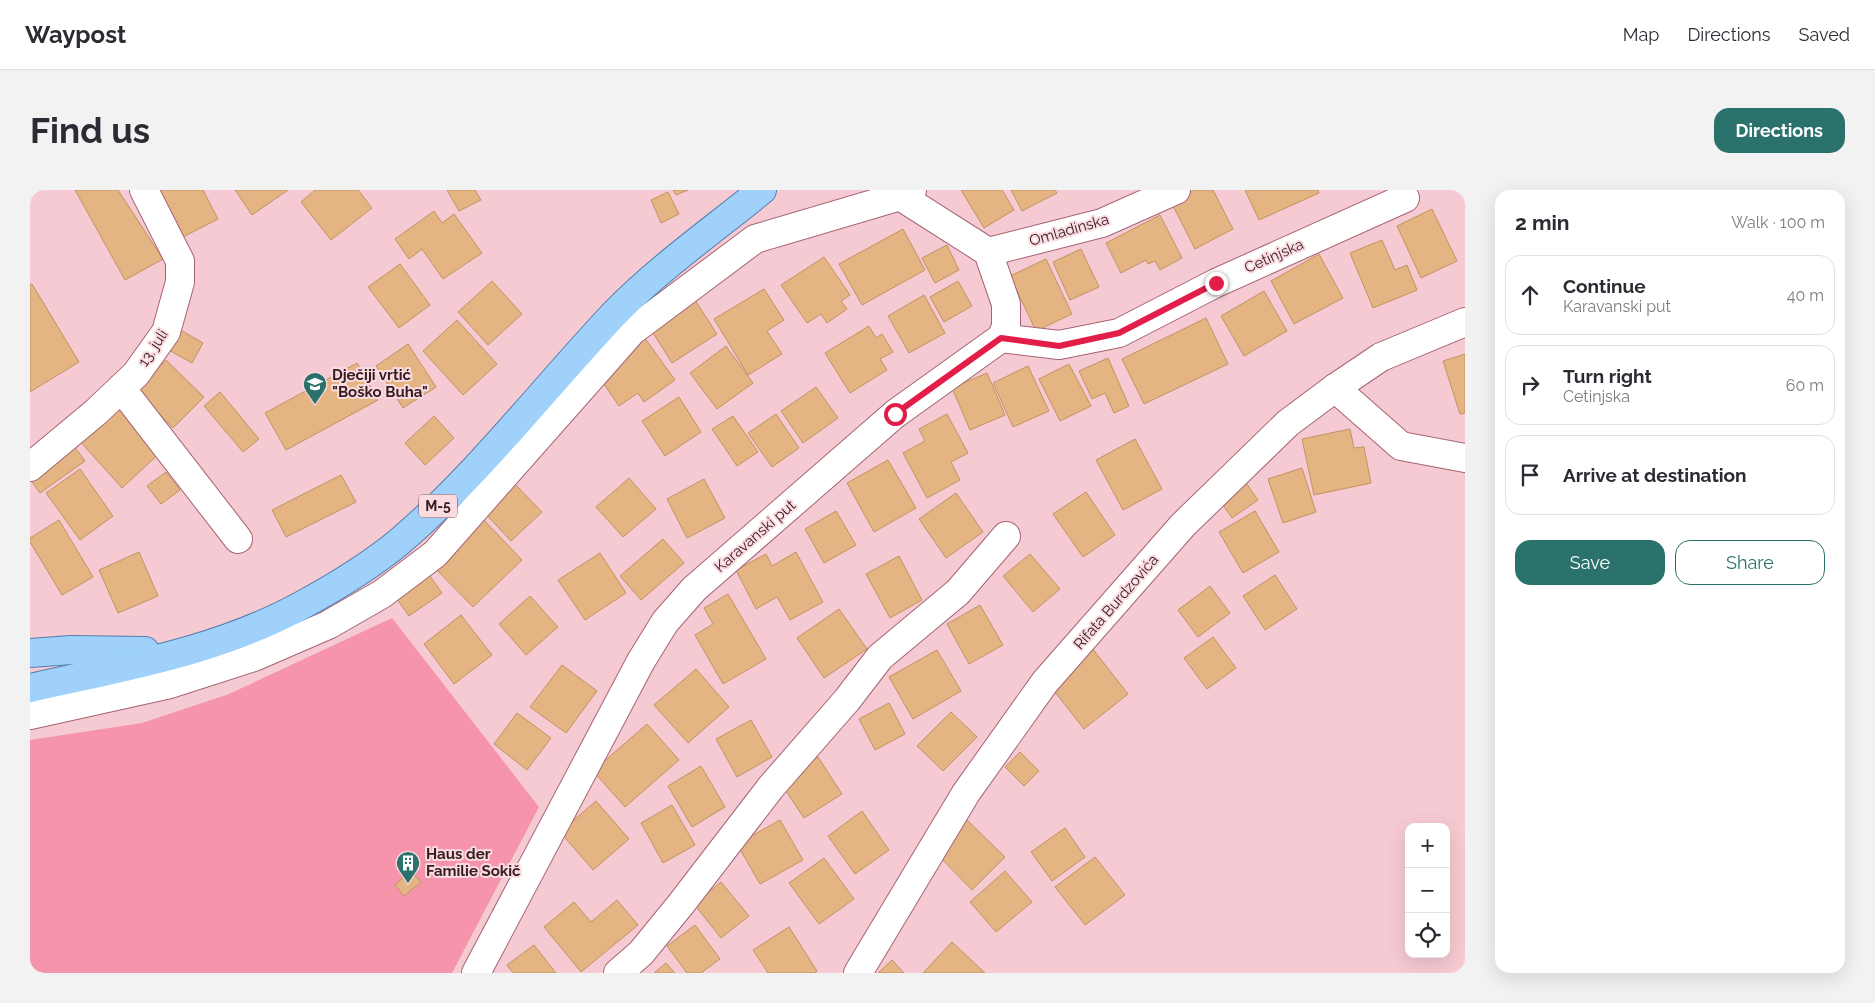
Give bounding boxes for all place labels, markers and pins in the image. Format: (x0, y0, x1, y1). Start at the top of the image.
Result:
place label: Dječiji vrtić "Boško Buha" (332, 366, 428, 401)
school or university icon: Dječiji vrtić "Boško Buha" (302, 371, 328, 405)
place label: Haus der Familie Sokič (426, 845, 521, 880)
building icon: Haus der Familie Sokič (395, 850, 421, 884)

